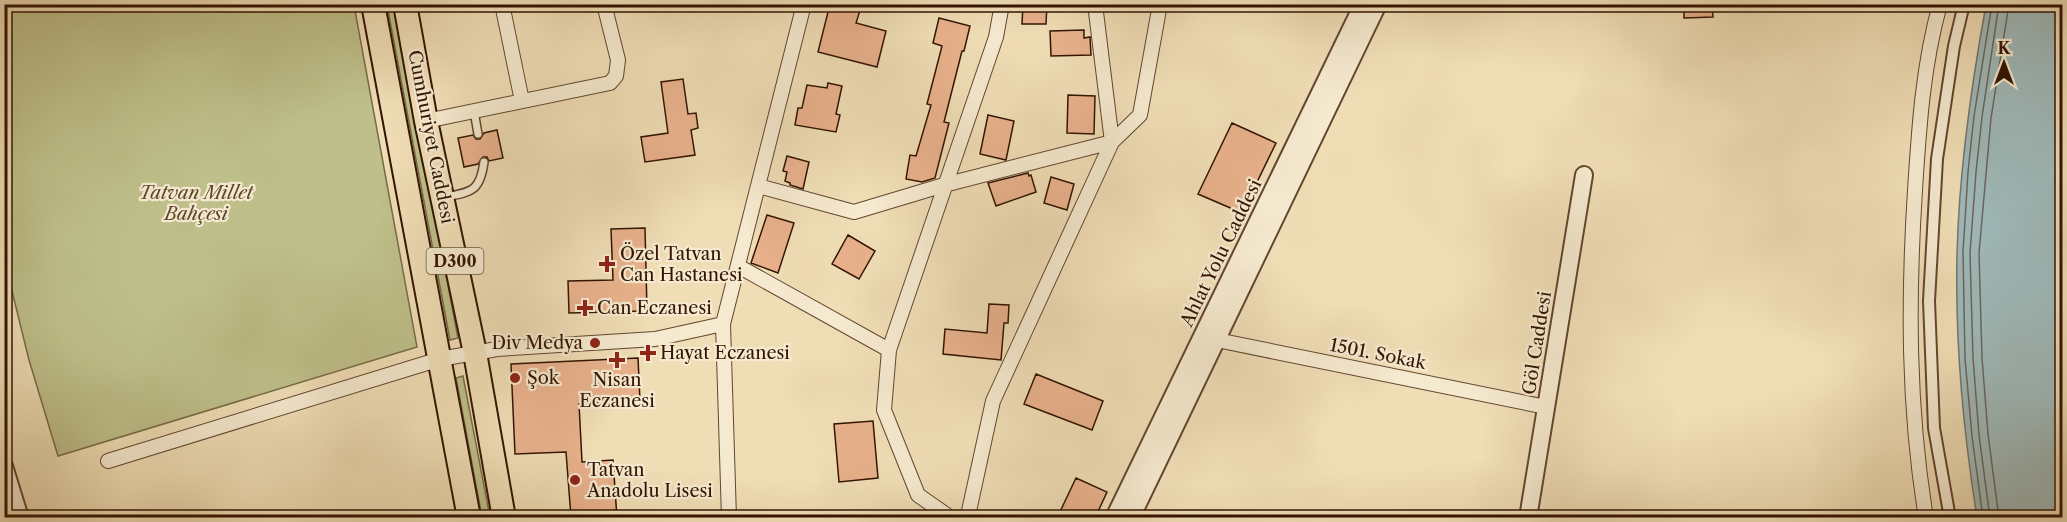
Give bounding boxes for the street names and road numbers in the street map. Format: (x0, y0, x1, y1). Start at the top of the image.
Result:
street label: Cumhuriyet Caddesi (403, 48, 459, 226)
street label: Ahlat Yolu Caddesi (1175, 175, 1267, 331)
road number: D300 (426, 248, 484, 274)
street label: Göl Caddesi (1518, 289, 1556, 396)
street label: 1501. Sokak (1328, 334, 1430, 374)

